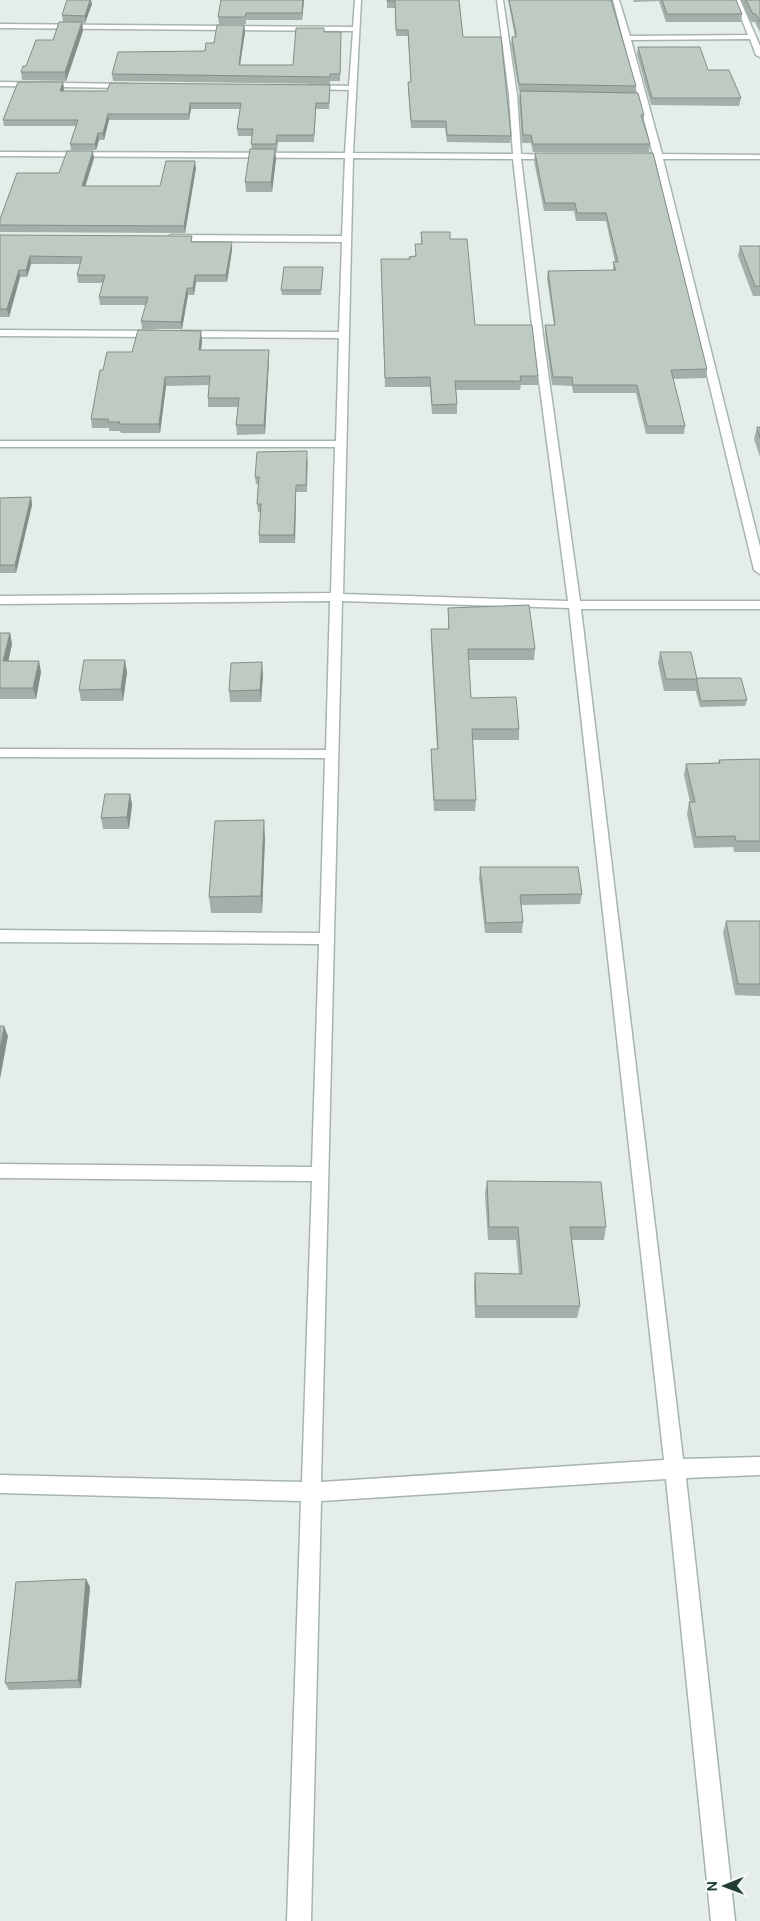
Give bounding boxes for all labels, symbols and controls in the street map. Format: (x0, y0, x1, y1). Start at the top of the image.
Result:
north arrow (700, 1861, 750, 1911)
text: N (703, 1881, 721, 1891)

